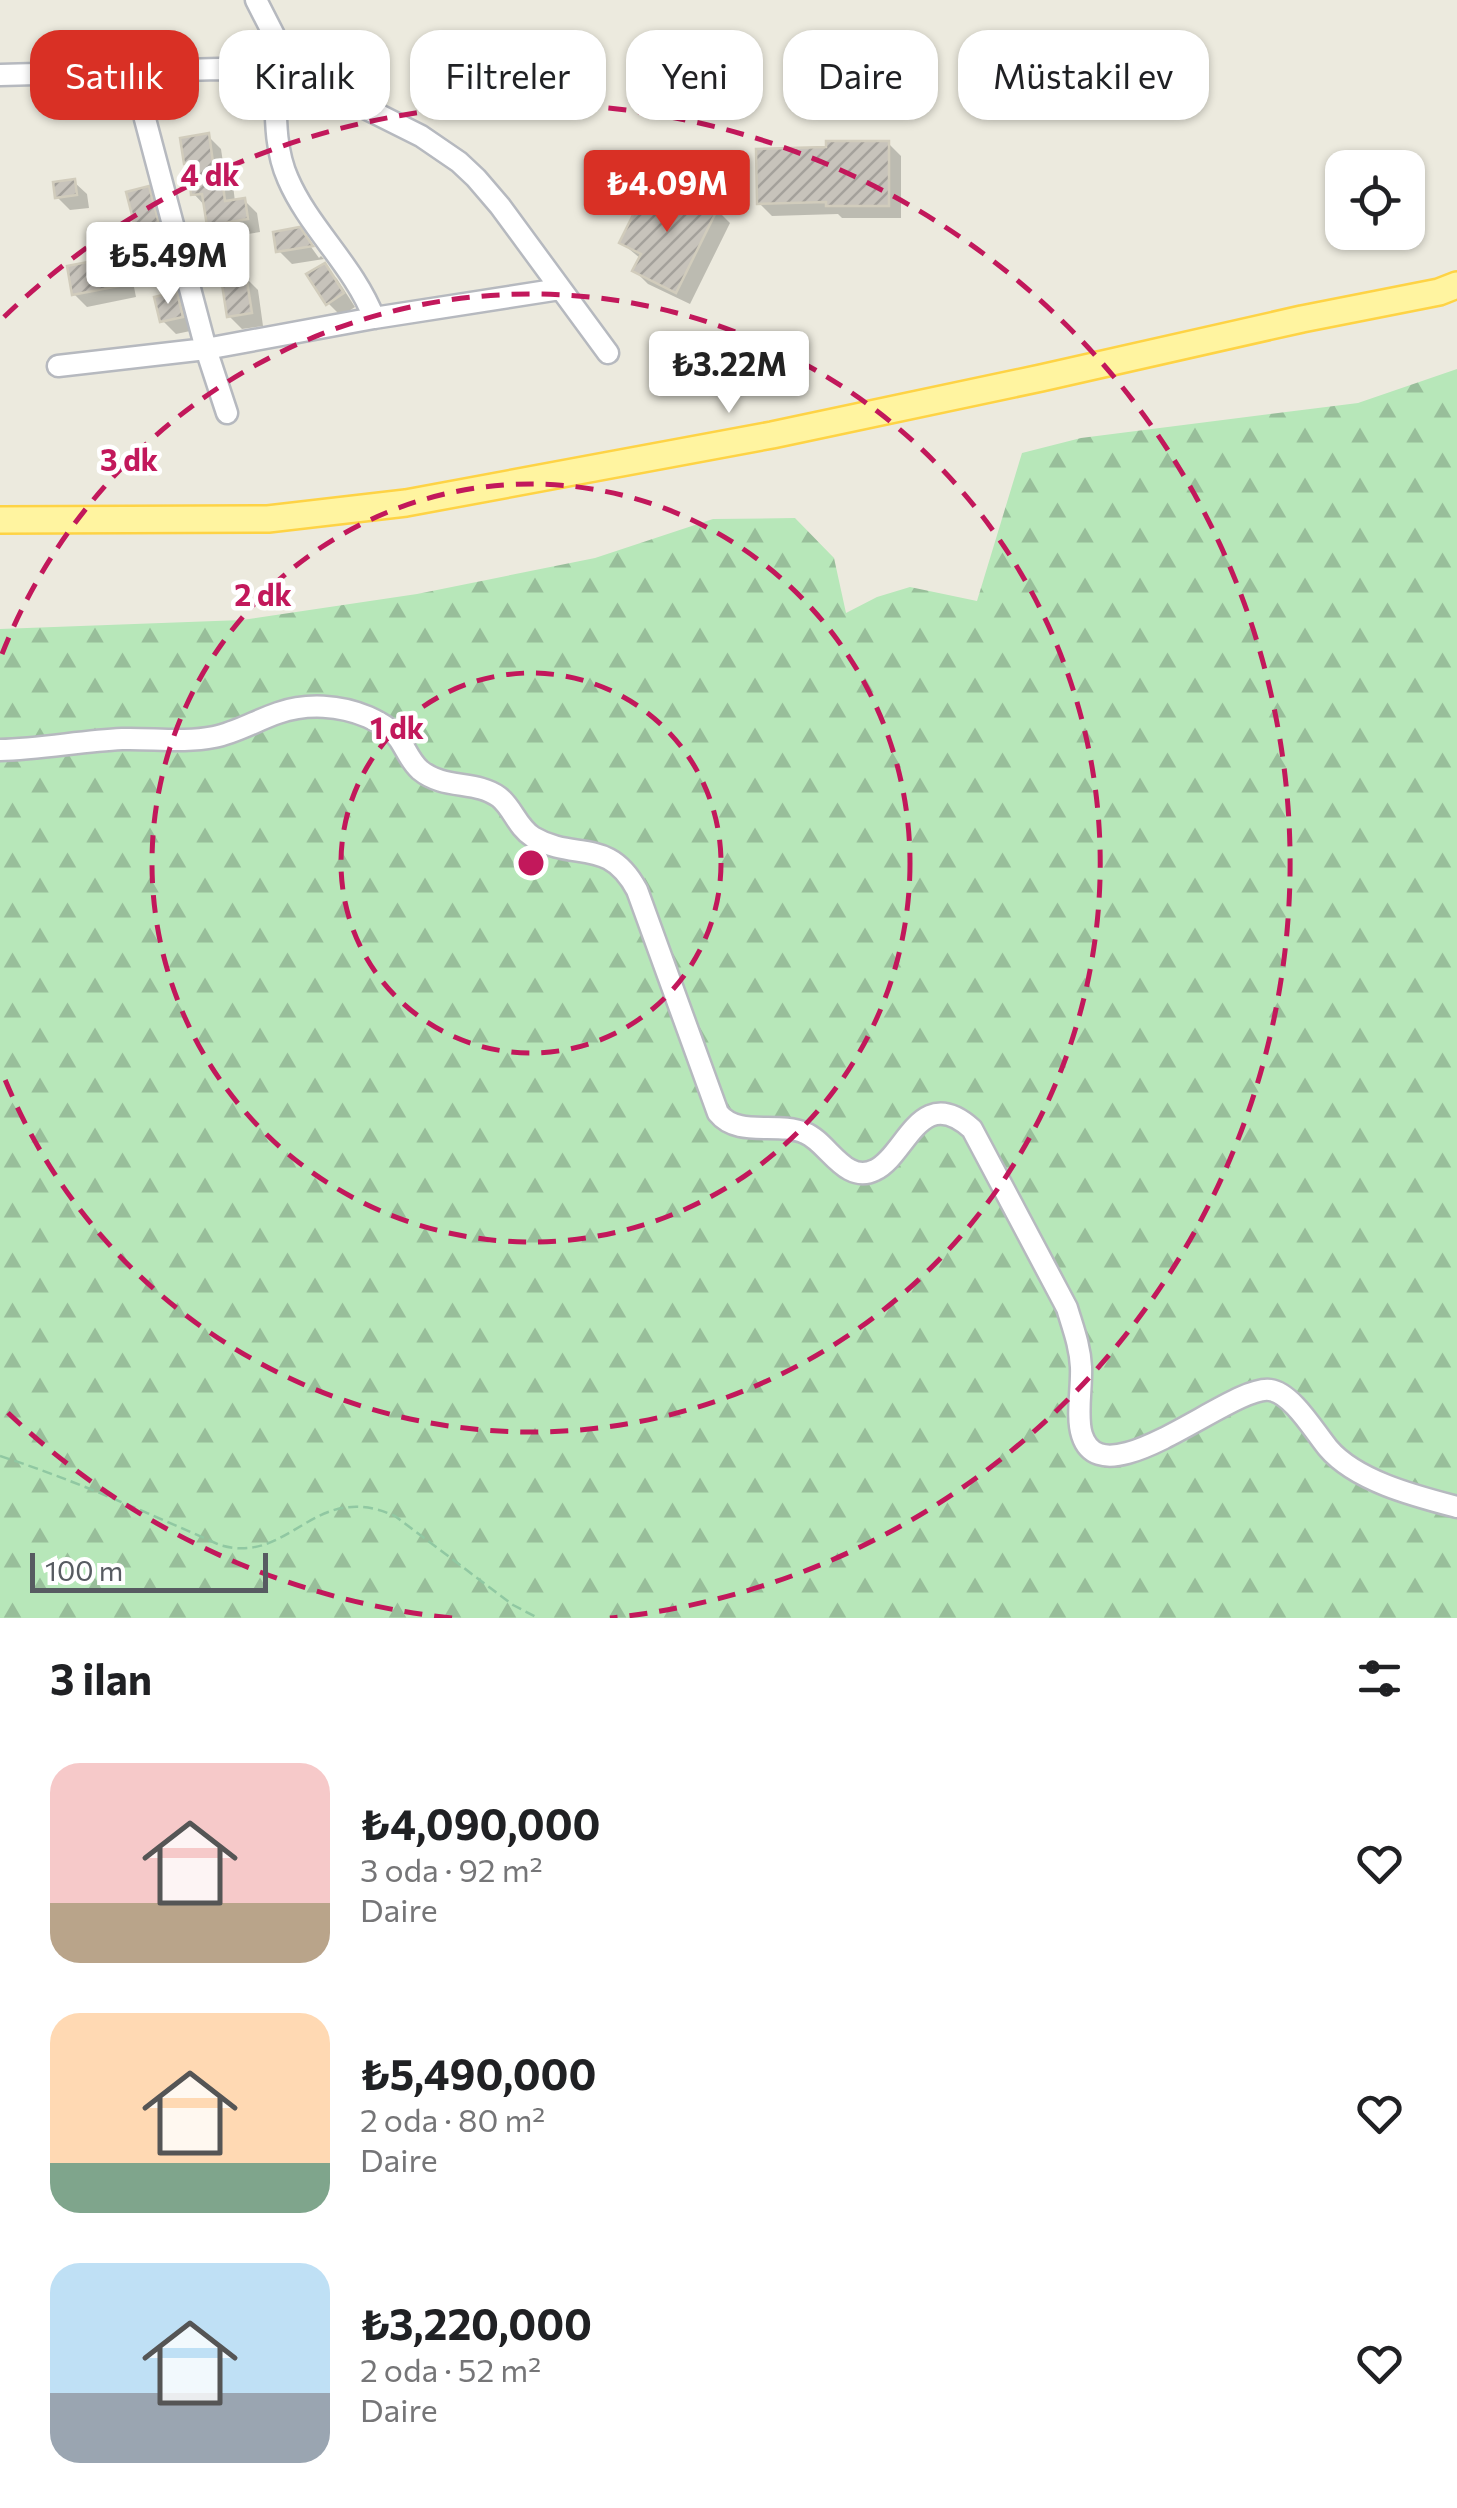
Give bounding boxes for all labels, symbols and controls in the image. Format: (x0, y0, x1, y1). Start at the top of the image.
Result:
chip: Satılık (30, 30, 199, 120)
chip: Kiralık (219, 30, 390, 120)
chip: Filtreler (410, 30, 606, 120)
chip: Yeni (626, 30, 763, 120)
chip: Daire (783, 30, 938, 120)
chip: Müstakil ev (958, 30, 1209, 120)
pin: ₺4.09M (586, 150, 748, 235)
map controls (1325, 150, 1425, 250)
button: locate (1325, 150, 1425, 250)
text: 4 dk (181, 155, 239, 192)
text: ₺4.09M (606, 162, 728, 202)
pin: ₺5.49M (87, 222, 249, 307)
text: ₺5.49M (108, 234, 228, 274)
pin: ₺3.22M (648, 331, 810, 416)
text: ₺3.22M (671, 343, 787, 383)
text: 3 dk (100, 440, 158, 477)
text: 2 dk (234, 575, 292, 612)
text: 1 dk (370, 708, 424, 745)
centre of rings (513, 845, 549, 881)
scale bar (30, 1548, 268, 1592)
text: 100 m (45, 1553, 123, 1587)
icon: filters (1352, 1651, 1407, 1706)
text: 3 ilan (50, 1652, 152, 1704)
text: ₺4,090,000 (360, 1797, 601, 1849)
icon: home (130, 1803, 250, 1923)
icon: heart (1352, 1836, 1407, 1891)
text: 3 oda · 92 m² (360, 1849, 543, 1889)
text: Daire (360, 1889, 438, 1929)
text: ₺5,490,000 (360, 2047, 596, 2099)
icon: home (130, 2053, 250, 2173)
icon: heart (1352, 2086, 1407, 2141)
text: 2 oda · 80 m² (360, 2099, 545, 2139)
text: Daire (360, 2139, 438, 2179)
text: ₺3,220,000 (360, 2297, 592, 2349)
icon: home (130, 2303, 250, 2423)
icon: heart (1352, 2336, 1407, 2391)
text: 2 oda · 52 m² (360, 2349, 541, 2389)
text: Daire (360, 2389, 438, 2429)

